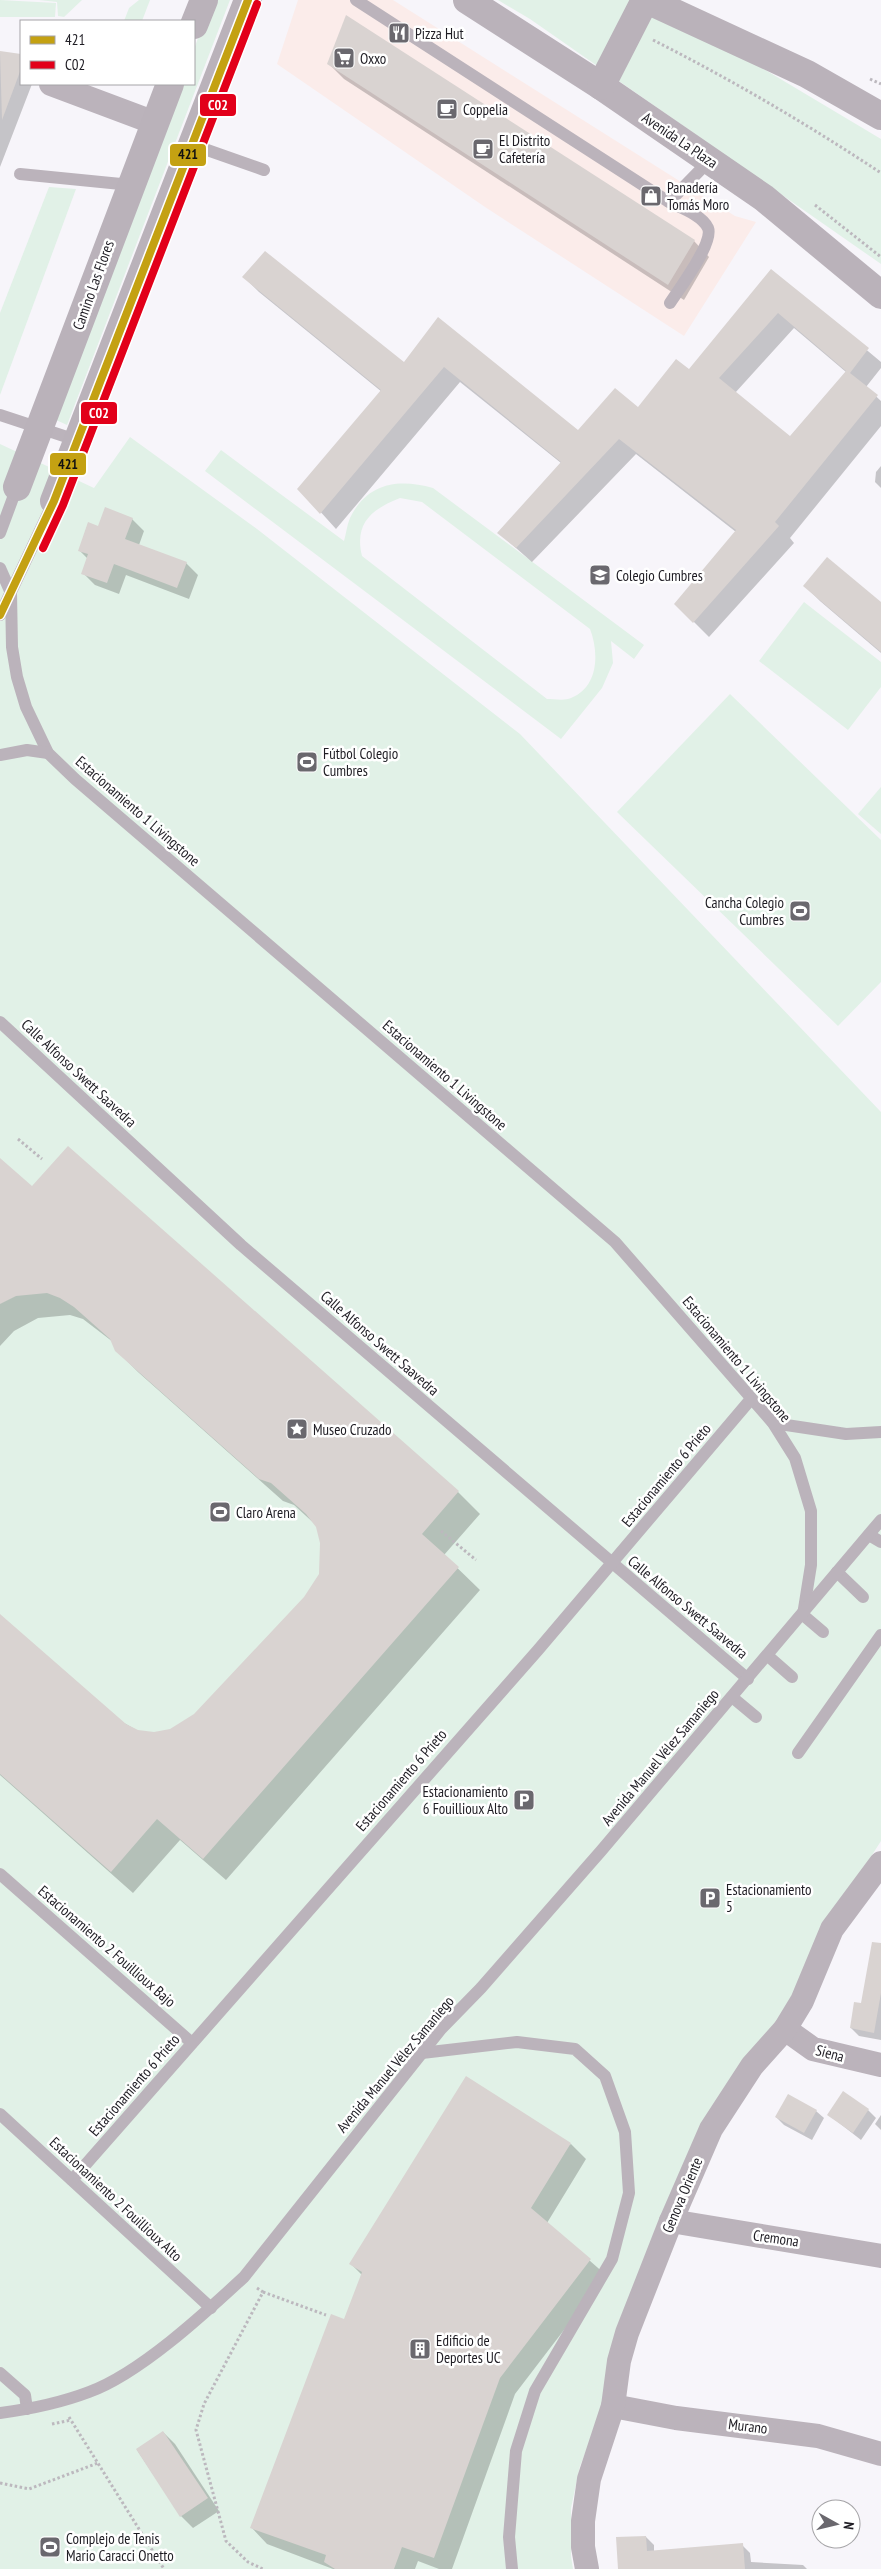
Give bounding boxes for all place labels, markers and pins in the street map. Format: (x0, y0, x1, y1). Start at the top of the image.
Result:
restaurant icon: Pizza Hut (387, 21, 411, 45)
place label: Pizza Hut (415, 24, 464, 43)
supermarket icon: Oxxo (332, 46, 356, 70)
place label: Oxxo (360, 49, 386, 68)
cafe icon: Coppelia (435, 97, 459, 121)
place label: Coppelia (463, 100, 508, 119)
place label: El Distrito Cafetería (499, 131, 550, 167)
cafe icon: El Distrito Cafetería (471, 137, 495, 161)
place label: Panadería Tomás Moro (667, 178, 729, 214)
shop icon: Panadería Tomás Moro (639, 184, 663, 208)
school or university icon: Colegio Cumbres (588, 563, 612, 587)
place label: Colegio Cumbres (616, 566, 703, 585)
place label: Fútbol Colegio Cumbres (323, 744, 398, 780)
sports icon: Fútbol Colegio Cumbres (295, 750, 319, 774)
place label: Cancha Colegio Cumbres (705, 893, 784, 929)
sports icon: Cancha Colegio Cumbres (788, 899, 812, 923)
place icon: Museo Cruzado (285, 1417, 309, 1441)
place label: Museo Cruzado (313, 1420, 392, 1439)
sports icon: Claro Arena (208, 1500, 232, 1524)
place label: Claro Arena (236, 1503, 296, 1522)
place label: Estacionamiento 6 Fouillioux Alto (422, 1782, 508, 1818)
parking icon: Estacionamiento 6 Fouillioux Alto (512, 1788, 536, 1812)
place label: Estacionamiento 5 (726, 1880, 812, 1916)
parking icon: Estacionamiento 5 (698, 1886, 722, 1910)
place label: Edificio de Deportes UC (436, 2331, 501, 2367)
building icon: Edificio de Deportes UC (408, 2337, 432, 2361)
place label: Complejo de Tenis Mario Caracci Onetto (66, 2529, 174, 2565)
sports icon: Complejo de Tenis Mario Caracci Onetto (38, 2535, 62, 2559)

